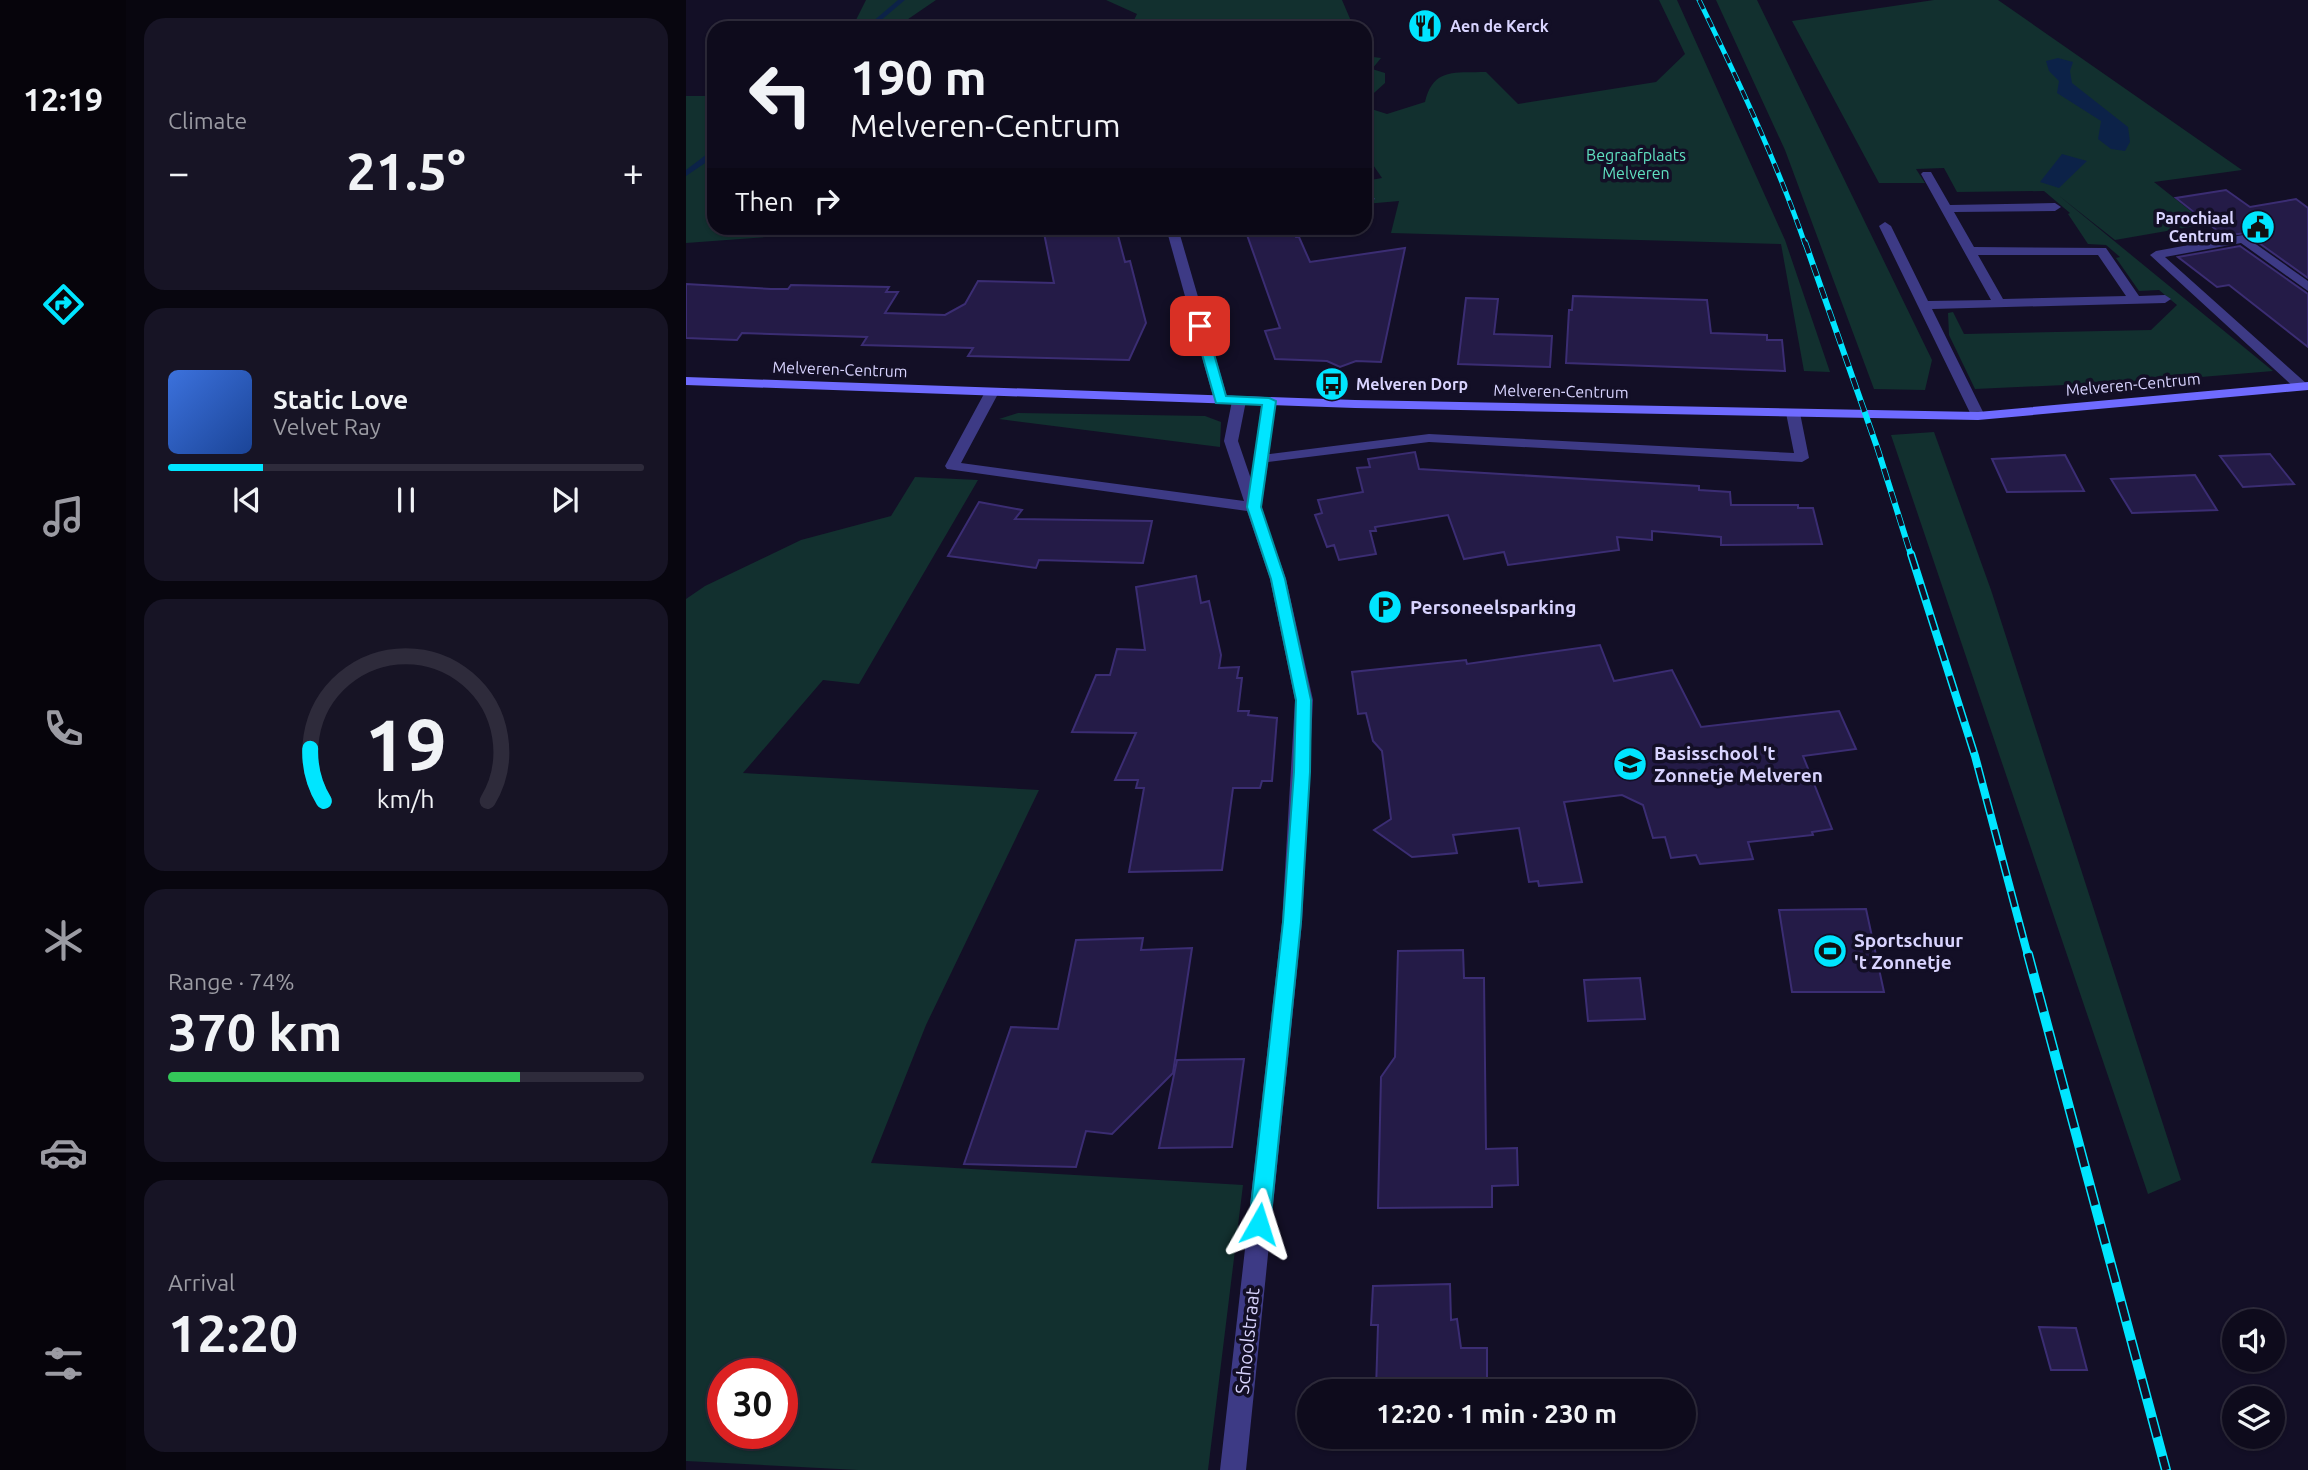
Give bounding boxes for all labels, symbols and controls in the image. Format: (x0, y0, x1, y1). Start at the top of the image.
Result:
restaurant icon: Aen de Kerck (1406, 7, 1444, 45)
place label: Aen de Kerck (1450, 17, 1549, 35)
icon: left (735, 49, 826, 140)
text: 190 m (850, 49, 987, 104)
text: 12:19 (23, 81, 103, 117)
text: Melveren-Centrum (850, 107, 1121, 143)
text: Climate (168, 108, 247, 133)
text: 21.5° (346, 142, 466, 200)
park label: Begraafplaats Melveren (1586, 146, 1686, 182)
text: − (168, 151, 189, 193)
text: + (623, 151, 644, 193)
icon: right (808, 182, 846, 220)
text: Then (735, 187, 794, 216)
public building icon: Parochiaal Centrum (2239, 208, 2277, 246)
place label: Parochiaal Centrum (2155, 209, 2234, 245)
icon: directions (39, 280, 88, 329)
pin (1170, 296, 1230, 356)
icon: arrive (1181, 307, 1219, 345)
street label: Melveren-Centrum (772, 358, 908, 380)
bus stop icon: Melveren Dorp (1313, 365, 1351, 403)
street label: Melveren-Centrum (2065, 369, 2201, 399)
place label: Melveren Dorp (1356, 375, 1468, 393)
street label: Melveren-Centrum (1493, 381, 1629, 401)
text: Static Love (273, 385, 408, 414)
text: Velvet Ray (273, 414, 381, 439)
icon: previous (228, 481, 266, 519)
icon: pause (387, 481, 425, 519)
icon: next (546, 481, 584, 519)
icon: music (39, 492, 88, 541)
parking icon: Personeelsparking (1366, 588, 1404, 626)
place label: Personeelsparking (1410, 596, 1576, 618)
text: 19 (365, 703, 447, 785)
icon: phone (39, 704, 88, 753)
place label: Basisschool 't Zonnetje Melveren (1654, 742, 1823, 786)
school or university icon: Basisschool 't Zonnetje Melveren (1611, 745, 1649, 783)
text: km/h (377, 785, 435, 813)
icon: climate (39, 916, 88, 965)
place label: Sportschuur 't Zonnetje (1854, 929, 1963, 973)
sports icon: Sportschuur 't Zonnetje (1811, 932, 1849, 970)
text: Range · 74% (168, 969, 295, 994)
text: 370 km (168, 1003, 342, 1061)
icon: car (39, 1128, 88, 1177)
position arrow (1222, 1187, 1296, 1261)
text: Arrival (168, 1270, 235, 1295)
street label: Schoolstraat (1230, 1286, 1264, 1395)
text: 12:20 (168, 1304, 298, 1362)
map controls (2222, 1309, 2285, 1449)
button: sound (2222, 1309, 2285, 1372)
icon: filters (39, 1339, 88, 1388)
speed limit sign: 30 (707, 1358, 798, 1449)
button: layers (2222, 1386, 2285, 1449)
text: 12:20 · 1 min · 230 m (1376, 1399, 1617, 1428)

